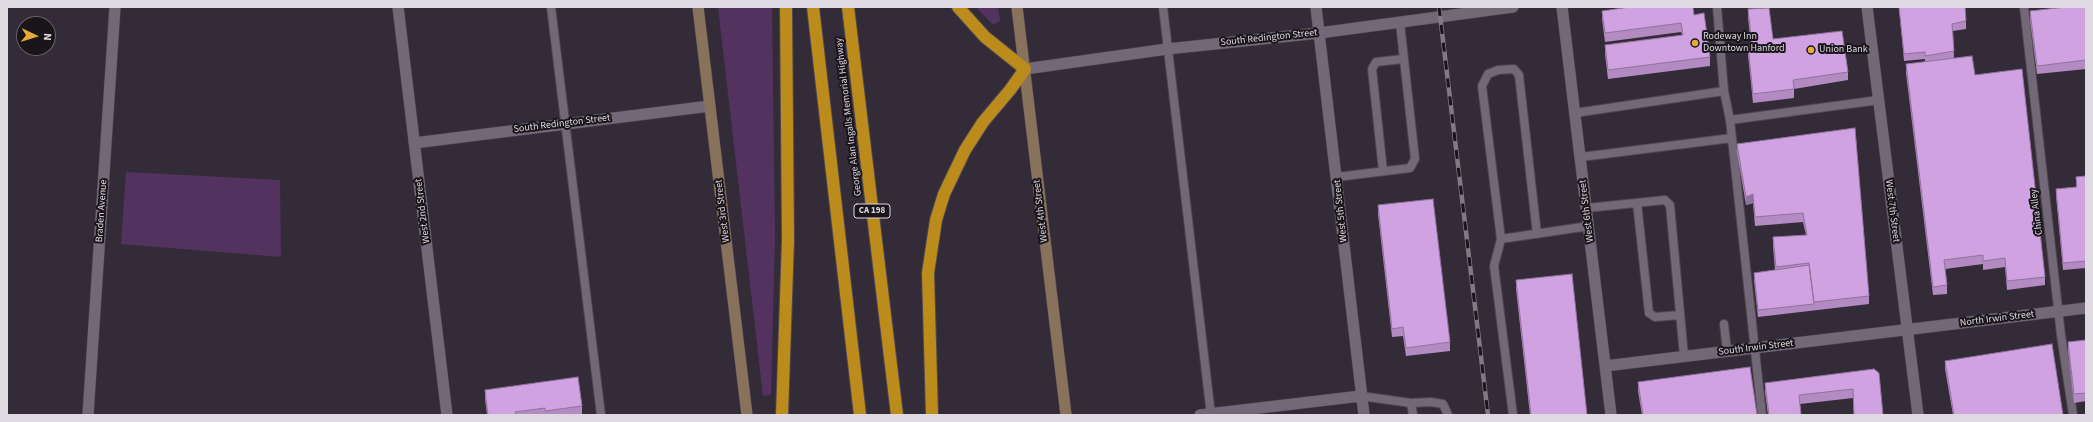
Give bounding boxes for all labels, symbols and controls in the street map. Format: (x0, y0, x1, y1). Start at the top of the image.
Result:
north arrow (16, 16, 56, 56)
street label: South Redington Street (1220, 27, 1318, 49)
place label: Rodeway Inn Downtown Hanford (1703, 31, 1785, 54)
text: N (40, 33, 55, 41)
street label: George Alan Ingalls Memorial Highway (833, 37, 865, 197)
marker: Rodeway Inn Downtown Hanford (1690, 38, 1700, 48)
place label: Union Bank (1819, 44, 1868, 56)
marker: Union Bank (1806, 45, 1816, 55)
street label: South Redington Street (513, 112, 611, 136)
street label: West 2nd Street (413, 178, 433, 244)
street label: Braden Avenue (94, 179, 110, 243)
street label: West 3rd Street (713, 179, 733, 243)
street label: West 4th Street (1031, 179, 1051, 243)
street label: West 5th Street (1332, 179, 1350, 243)
street label: West 6th Street (1577, 179, 1597, 243)
street label: West 7th Street (1882, 179, 1902, 243)
street label: China Alley (2028, 188, 2046, 236)
road number: CA 198 (854, 204, 890, 218)
street label: North Irwin Street (1959, 308, 2035, 330)
street label: South Irwin Street (1718, 337, 1794, 359)

